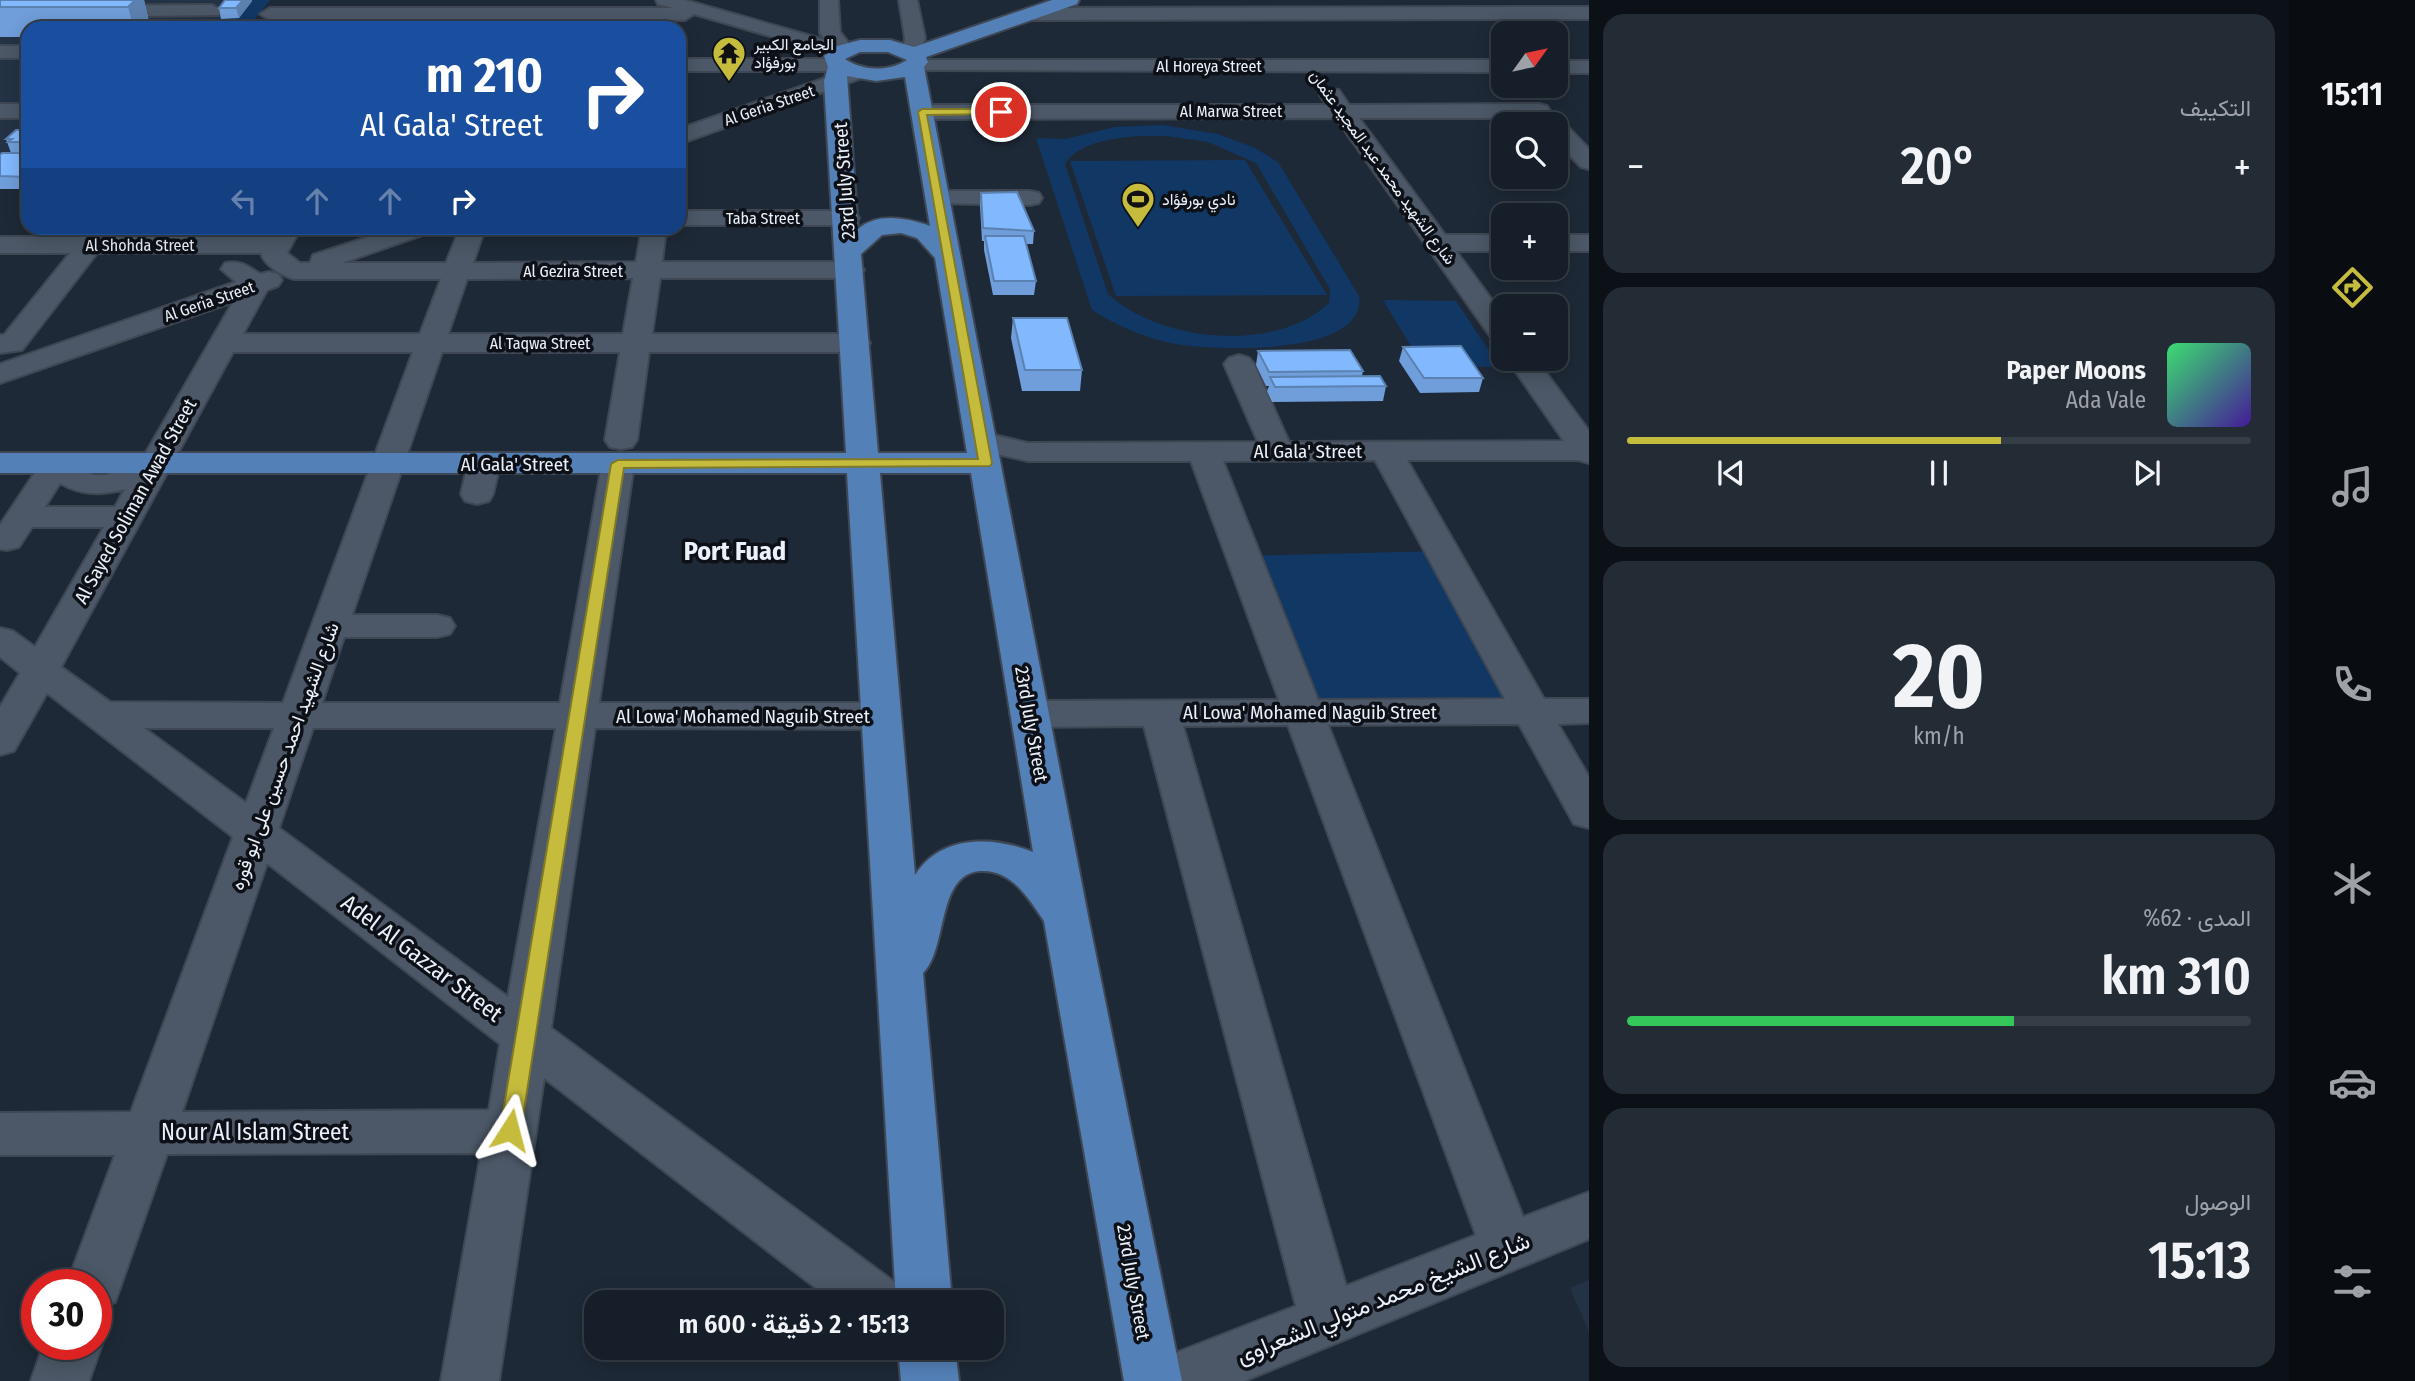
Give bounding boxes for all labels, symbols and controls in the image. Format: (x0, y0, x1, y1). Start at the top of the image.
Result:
north arrow (1491, 21, 1568, 98)
map controls (1491, 21, 1568, 371)
temple icon: الجامع الكبير بورفؤاد (710, 34, 748, 83)
place label: الجامع الكبير بورفؤاد (753, 35, 834, 73)
text: 210 m (426, 46, 543, 105)
icon: right (567, 49, 658, 140)
street label: Al Horeya Street (1156, 57, 1262, 76)
street label: شارع الشهيد محمد عبد المجيد عثمان (1304, 66, 1460, 269)
text: 15:11 (2321, 75, 2383, 113)
street label: Al Geria Street (722, 81, 817, 130)
pin (971, 82, 1031, 142)
icon: arrive (982, 93, 1020, 131)
text: التكييف (2180, 94, 2251, 122)
street label: Al Marwa Street (1180, 102, 1283, 121)
text: Al Gala' Street (360, 106, 543, 144)
button: search (1491, 112, 1568, 189)
street label: 23rd July Street (829, 121, 860, 240)
text: 20° (1901, 135, 1977, 198)
text: − (1627, 144, 1644, 190)
text: + (2234, 144, 2251, 190)
sports icon: نادي بورفؤاد (1119, 180, 1157, 229)
icon: left (225, 182, 263, 220)
icon: ahead (298, 182, 336, 220)
icon: ahead (371, 182, 409, 220)
icon: right (444, 182, 482, 220)
place label: نادي بورفؤاد (1162, 190, 1235, 213)
button: + (1491, 203, 1568, 280)
street label: Taba Street (726, 209, 801, 228)
street label: Al Shohda Street (85, 236, 195, 255)
street label: Al Gezira Street (523, 262, 624, 281)
icon: directions (2328, 263, 2377, 312)
street label: Al Geria Street (162, 277, 257, 326)
button: − (1491, 294, 1568, 371)
street label: Al Taqwa Street (490, 334, 591, 353)
text: Paper Moons (2006, 355, 2146, 386)
text: Ada Vale (2066, 386, 2146, 414)
street label: Al Sayed Soliman Awad Street (69, 394, 202, 608)
street label: Al Gala' Street (1254, 440, 1363, 463)
street label: Al Gala' Street (461, 453, 570, 476)
icon: previous (1712, 454, 1750, 492)
icon: pause (1920, 454, 1958, 492)
icon: next (2128, 454, 2166, 492)
icon: music (2328, 462, 2377, 511)
district label: Port Fuad (684, 536, 786, 567)
street label: شارع الشهيد احمد حسين على ابو قوره (225, 619, 345, 894)
text: 20 (1893, 622, 1985, 731)
icon: phone (2328, 660, 2377, 709)
street label: 23rd July Street (1010, 664, 1053, 785)
street label: Al Lowa' Mohamed Naguib Street (1183, 701, 1438, 724)
street label: Al Lowa' Mohamed Naguib Street (616, 705, 871, 728)
text: km/h (1913, 722, 1965, 750)
icon: climate (2328, 859, 2377, 908)
street label: Adel Al Gazzar Street (336, 888, 508, 1028)
text: المدى · 62% (2143, 904, 2251, 932)
text: 310 km (2101, 945, 2251, 1008)
icon: car (2328, 1058, 2377, 1107)
position arrow (473, 1093, 547, 1167)
street label: Nour Al Islam Street (161, 1118, 349, 1146)
text: الوصول (2185, 1188, 2251, 1216)
street label: 23rd July Street (1112, 1222, 1155, 1343)
street label: شارع الشيخ محمد متولي الشعراوى (1232, 1226, 1536, 1374)
text: 15:13 (2148, 1229, 2251, 1292)
icon: filters (2328, 1257, 2377, 1306)
speed limit sign: 30 (21, 1269, 112, 1360)
text: 15:13 · 2 دقيقة · 600 m (678, 1309, 910, 1340)

